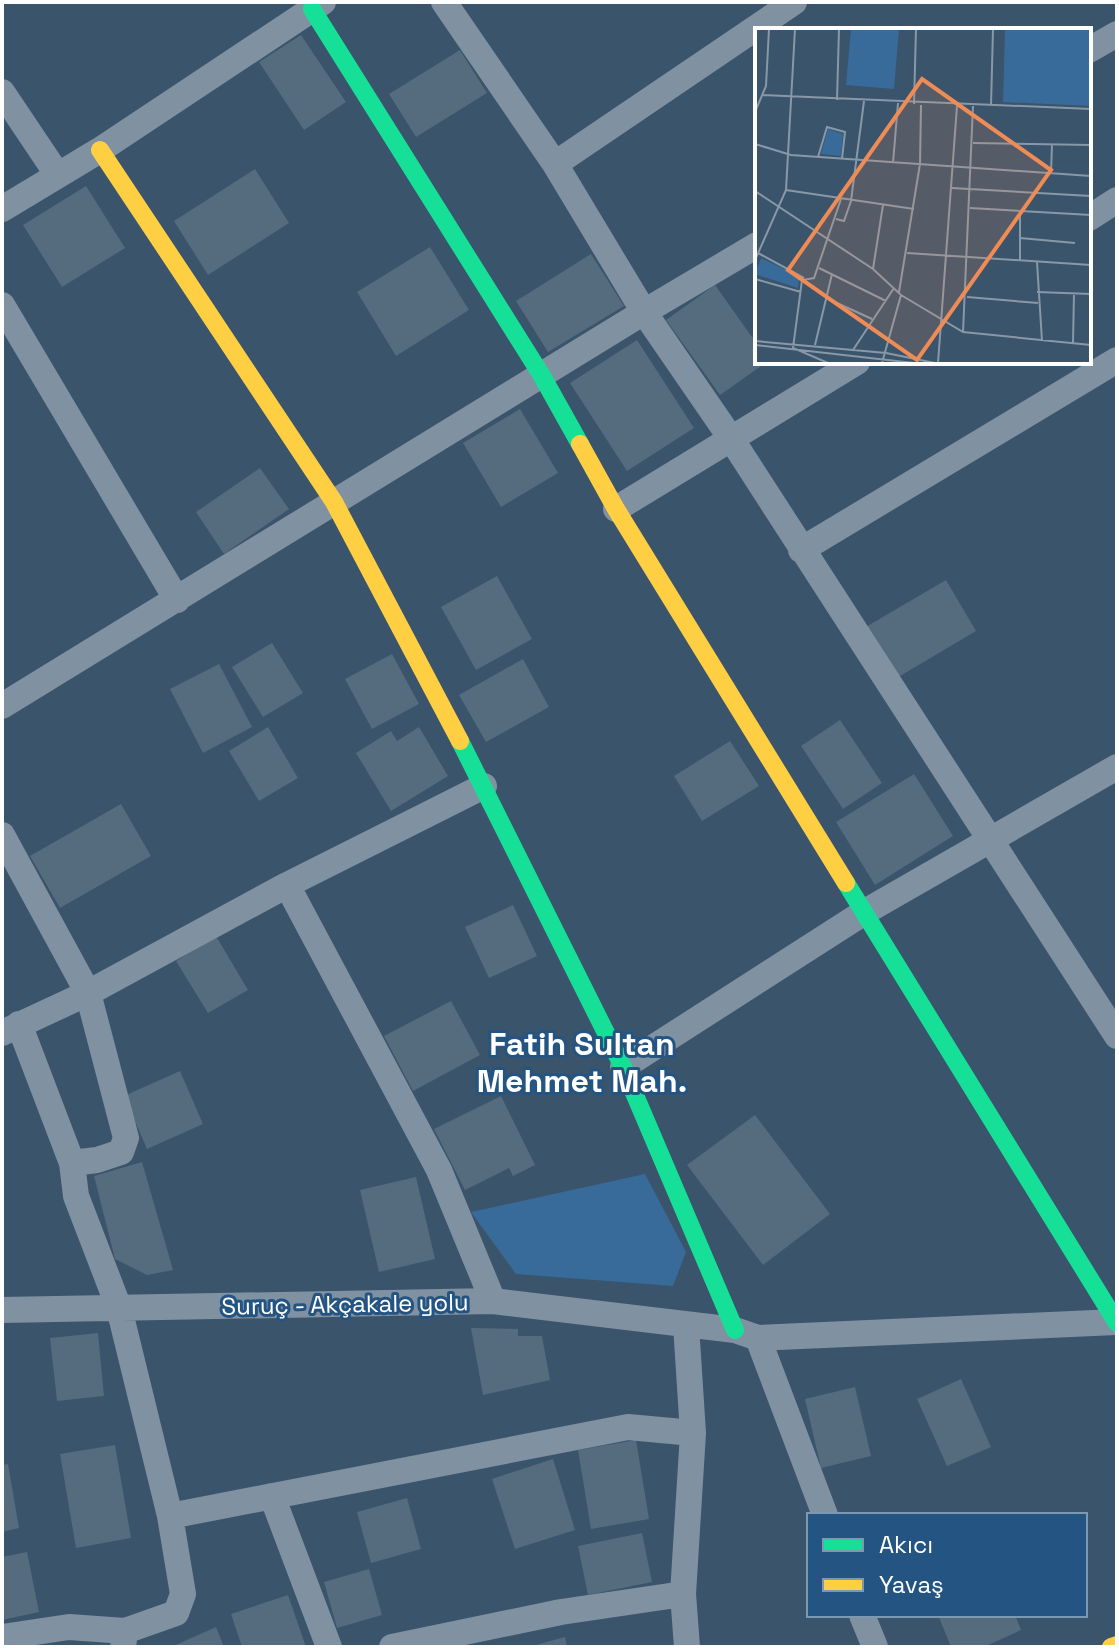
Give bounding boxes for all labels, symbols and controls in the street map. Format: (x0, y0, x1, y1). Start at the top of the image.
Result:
inset map (755, 28, 1091, 364)
district label: Fatih Sultan Mehmet Mah. (477, 1024, 687, 1101)
street label: Suruç - Akçakale yolu (221, 1286, 469, 1322)
legend (807, 1513, 1087, 1617)
text: Akıcı (879, 1529, 933, 1560)
text: Yavaş (879, 1569, 944, 1600)

